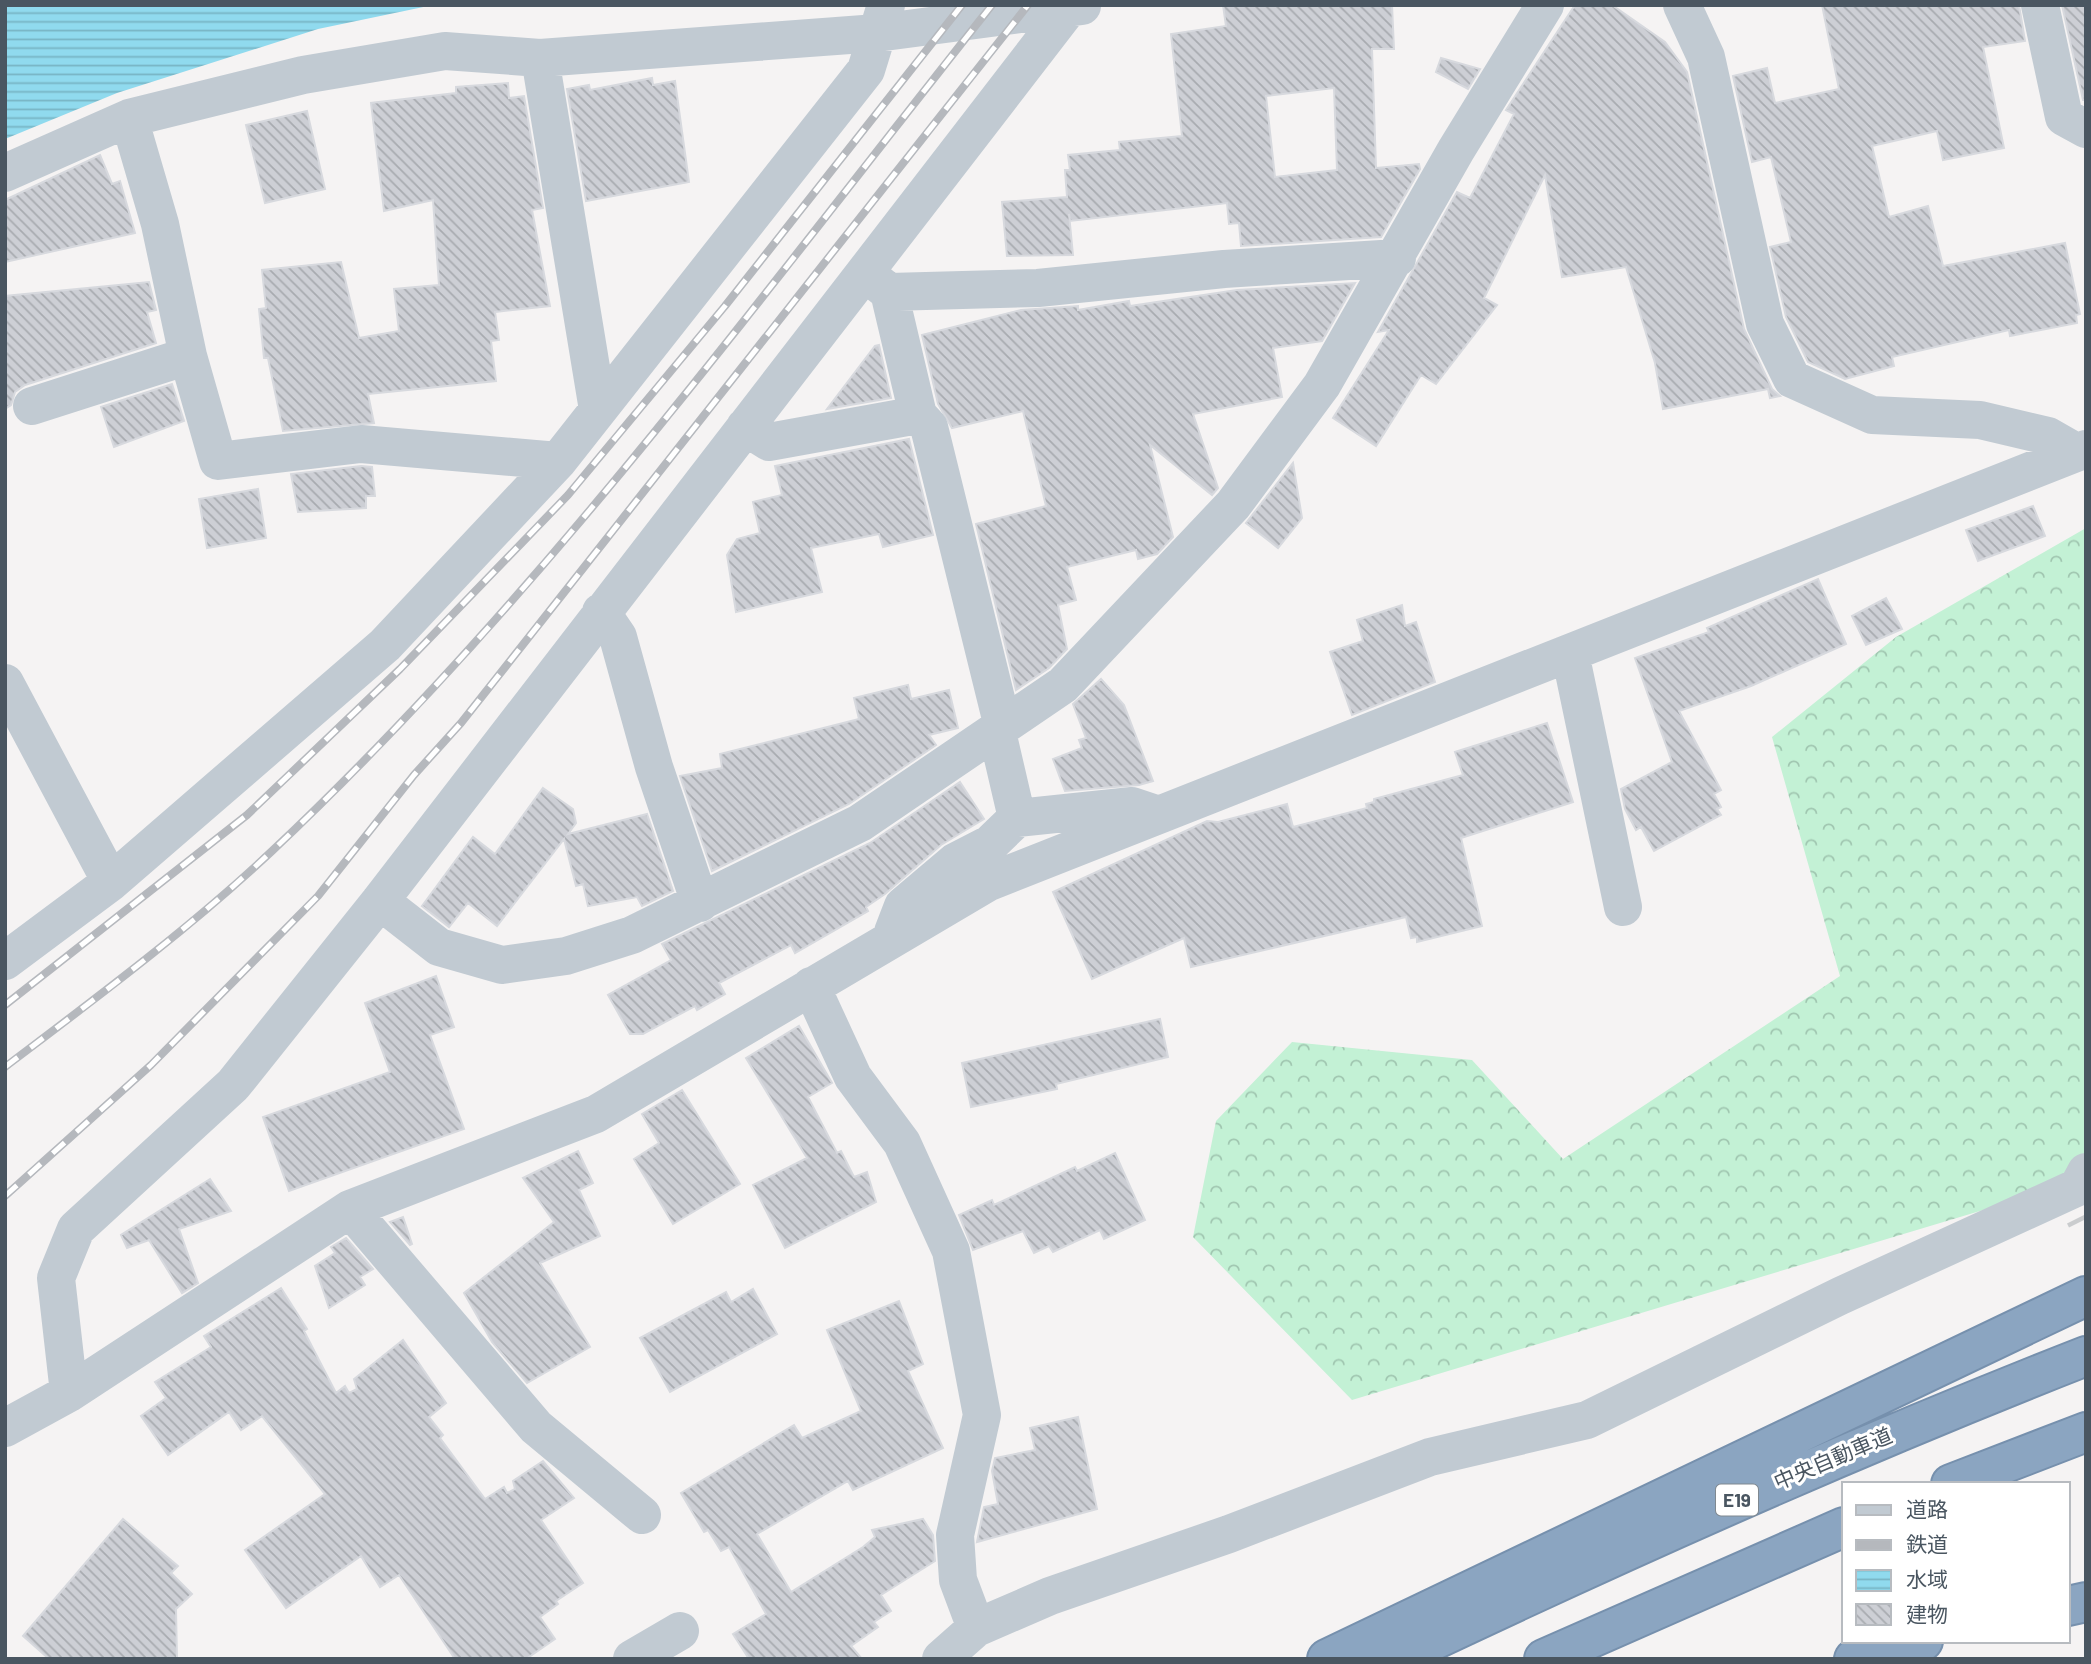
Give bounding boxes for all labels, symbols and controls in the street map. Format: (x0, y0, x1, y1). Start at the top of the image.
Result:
street label: 中央自動車道 (1770, 1421, 1895, 1494)
legend (1842, 1482, 2070, 1643)
road number: E19 (1716, 1484, 1758, 1516)
text: 道路 (1906, 1496, 1948, 1521)
text: 鉄道 (1906, 1531, 1948, 1556)
text: 水域 (1906, 1566, 1948, 1591)
text: 建物 (1906, 1601, 1948, 1626)

